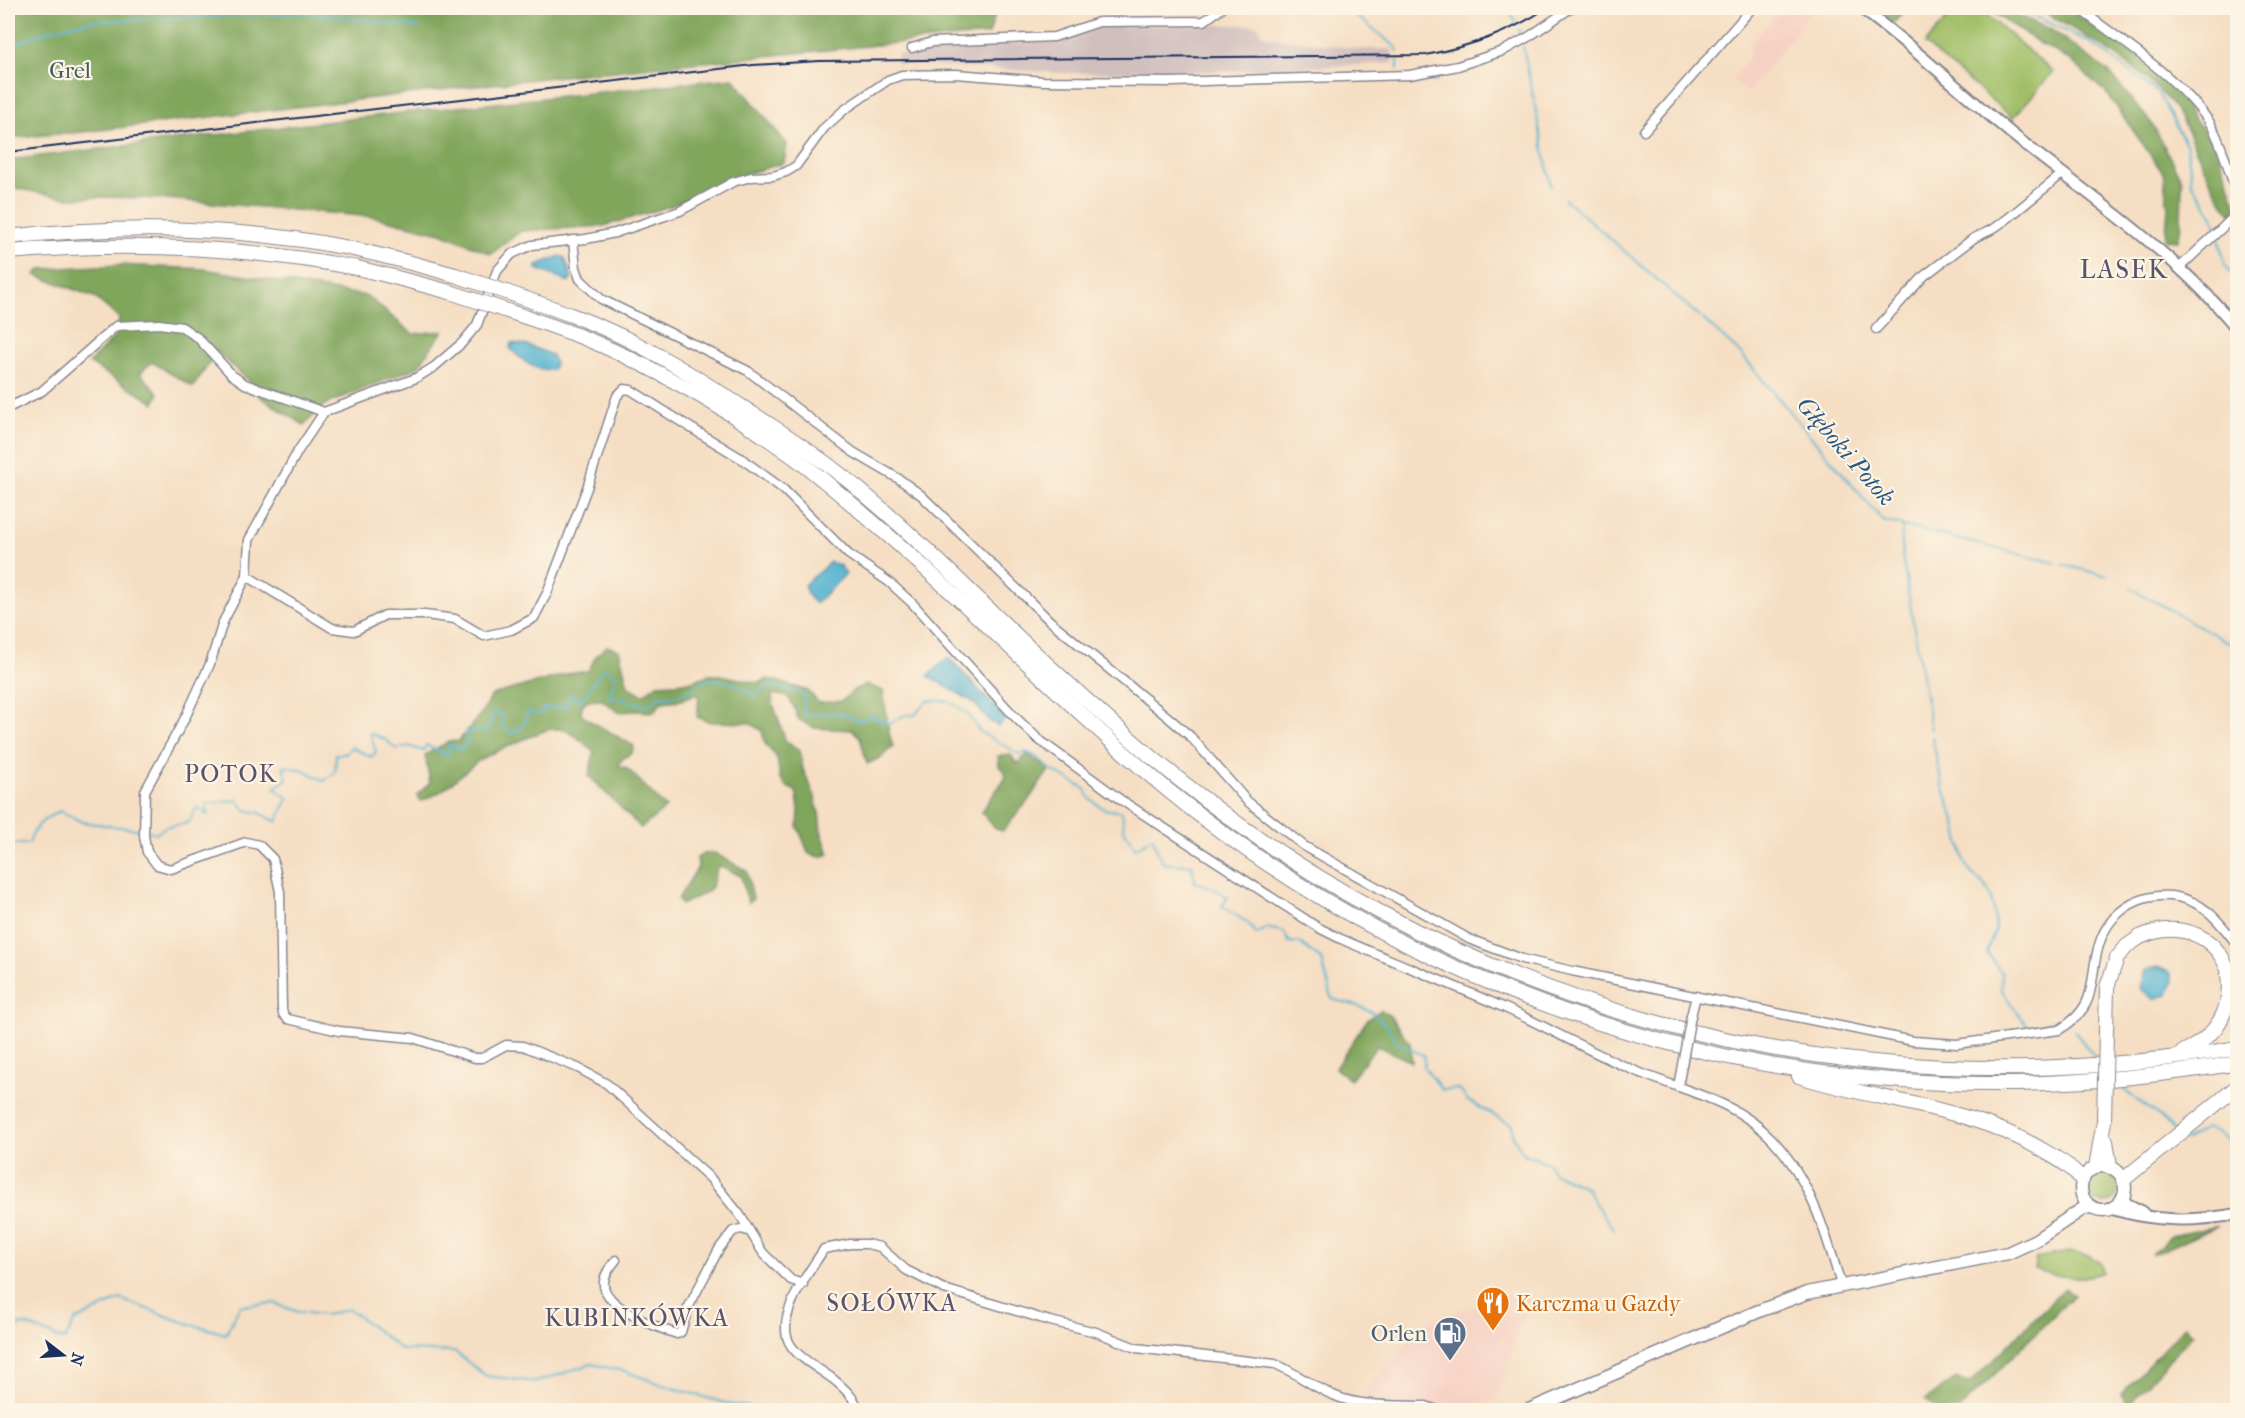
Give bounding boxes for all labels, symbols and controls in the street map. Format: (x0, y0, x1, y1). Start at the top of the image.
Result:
park label: Grel (49, 58, 91, 84)
district label: LASEK (2080, 254, 2168, 285)
water label: Głęboki Potok (1790, 391, 1901, 512)
district label: POTOK (184, 760, 278, 788)
restaurant icon: Karczma u Gazdy (1475, 1285, 1511, 1332)
district label: SOŁÓWKA (826, 1288, 958, 1317)
place label: Karczma u Gazdy (1516, 1291, 1682, 1317)
district label: KUBINKÓWKA (544, 1303, 730, 1332)
fuel station icon: Orlen (1432, 1315, 1468, 1362)
place label: Orlen (1371, 1321, 1427, 1347)
north arrow (33, 1325, 93, 1385)
text: N (66, 1351, 88, 1369)

